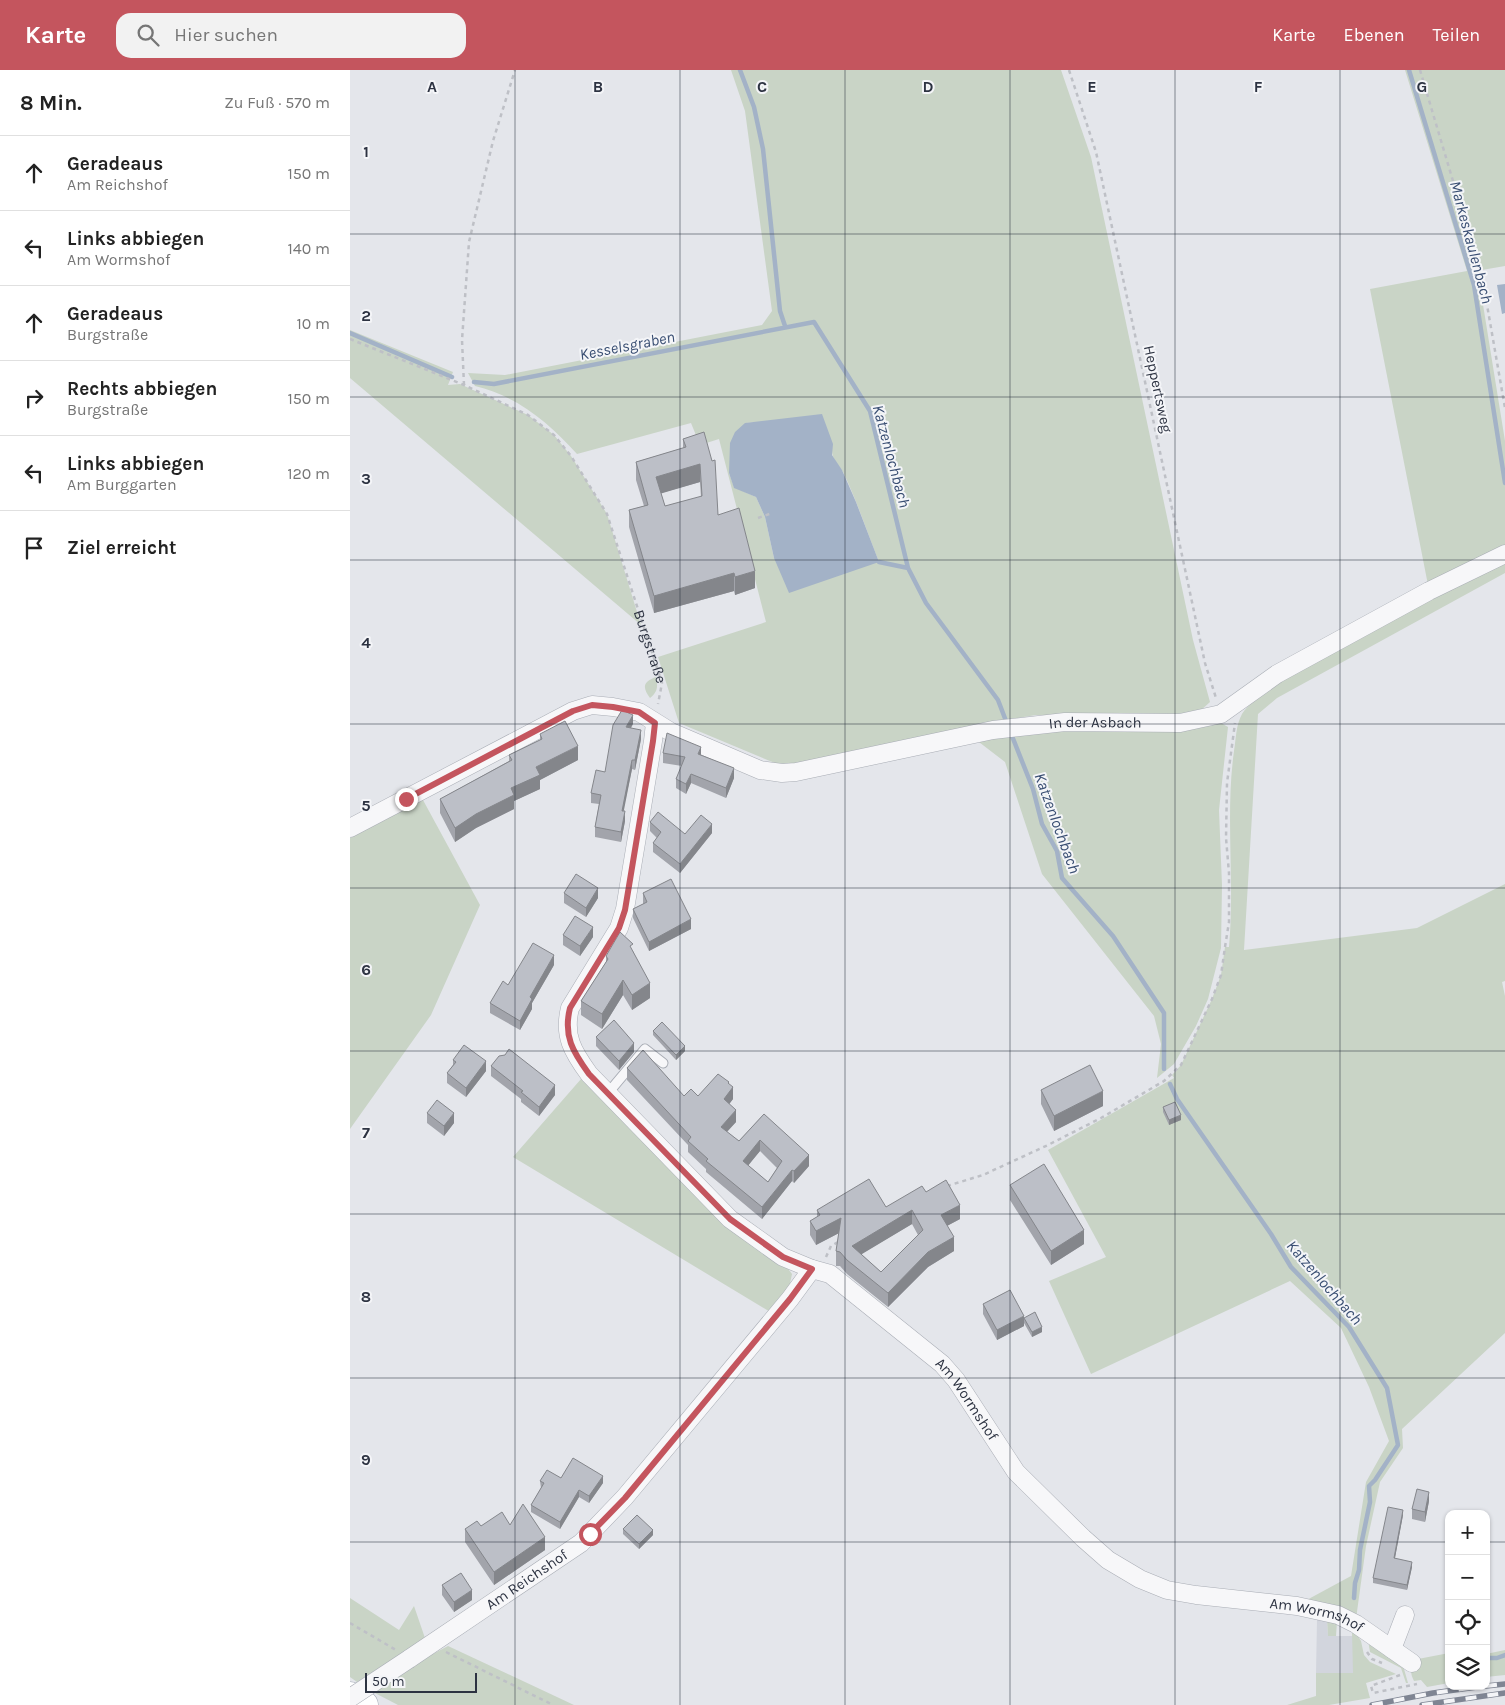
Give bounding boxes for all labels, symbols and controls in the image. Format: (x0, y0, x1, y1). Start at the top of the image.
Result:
search box (116, 13, 466, 58)
text: Karte (25, 21, 86, 49)
icon: search (134, 21, 162, 49)
text: Hier suchen (174, 24, 278, 46)
text: Karte (1272, 24, 1316, 46)
text: Ebenen (1344, 24, 1405, 46)
text: Teilen (1433, 24, 1480, 46)
text: A (427, 77, 437, 96)
text: B (593, 77, 603, 96)
text: C (757, 77, 767, 96)
text: D (923, 77, 934, 96)
text: E (1087, 77, 1097, 96)
text: F (1254, 77, 1263, 96)
text: G (1417, 77, 1427, 96)
text: 8 Min. (20, 91, 82, 115)
text: Zu Fuß · 570 m (224, 93, 330, 112)
text: 1 (363, 142, 369, 161)
text: Geradeaus (67, 153, 163, 175)
icon: ahead (20, 159, 48, 187)
text: 150 m (287, 164, 330, 183)
text: Am Reichshof (67, 175, 168, 194)
water label: Markeskaulenbach (1446, 179, 1497, 306)
text: Links abbiegen (67, 228, 204, 250)
icon: left (20, 234, 48, 262)
text: 140 m (288, 239, 330, 258)
text: Am Wormshof (67, 250, 171, 269)
text: Geradeaus (67, 303, 163, 325)
text: 2 (361, 306, 371, 325)
icon: ahead (20, 309, 48, 337)
text: 10 m (296, 314, 330, 333)
text: Burgstraße (67, 325, 148, 344)
water label: Kesselsgraben (578, 327, 676, 364)
street label: Heppertsweg (1140, 344, 1176, 435)
text: Rechts abbiegen (67, 378, 217, 400)
icon: right (20, 384, 48, 412)
text: 150 m (287, 389, 330, 408)
text: Burgstraße (67, 400, 148, 419)
water label: Katzenlochbach (869, 403, 914, 510)
text: Links abbiegen (67, 453, 204, 475)
icon: left (20, 459, 48, 487)
text: 120 m (287, 464, 330, 483)
text: 3 (361, 469, 371, 488)
text: Am Burggarten (67, 475, 177, 494)
icon: arrive (20, 534, 48, 562)
text: Ziel erreicht (67, 537, 177, 559)
street label: Burgstraße (630, 607, 670, 685)
text: 4 (361, 633, 371, 652)
street label: In der Asbach (1048, 713, 1142, 733)
water label: Katzenlochbach (1031, 770, 1085, 876)
route end (395, 788, 418, 811)
text: 5 (361, 796, 371, 815)
text: 6 (361, 960, 371, 979)
text: 7 (362, 1123, 370, 1142)
water label: Katzenlochbach (1283, 1236, 1366, 1328)
text: 8 (361, 1287, 371, 1306)
street label: Am Wormshof (932, 1354, 1002, 1445)
text: 9 (361, 1450, 371, 1469)
map controls (1445, 1510, 1490, 1690)
button: + (1445, 1510, 1490, 1555)
route start (579, 1523, 602, 1546)
street label: Am Reichshof (482, 1545, 572, 1614)
button: − (1445, 1555, 1490, 1600)
street label: Am Wormshof (1269, 1594, 1368, 1636)
button: locate (1445, 1600, 1490, 1645)
button: layers (1445, 1645, 1490, 1690)
scale bar (365, 1670, 478, 1693)
text: 50 m (372, 1673, 405, 1690)

